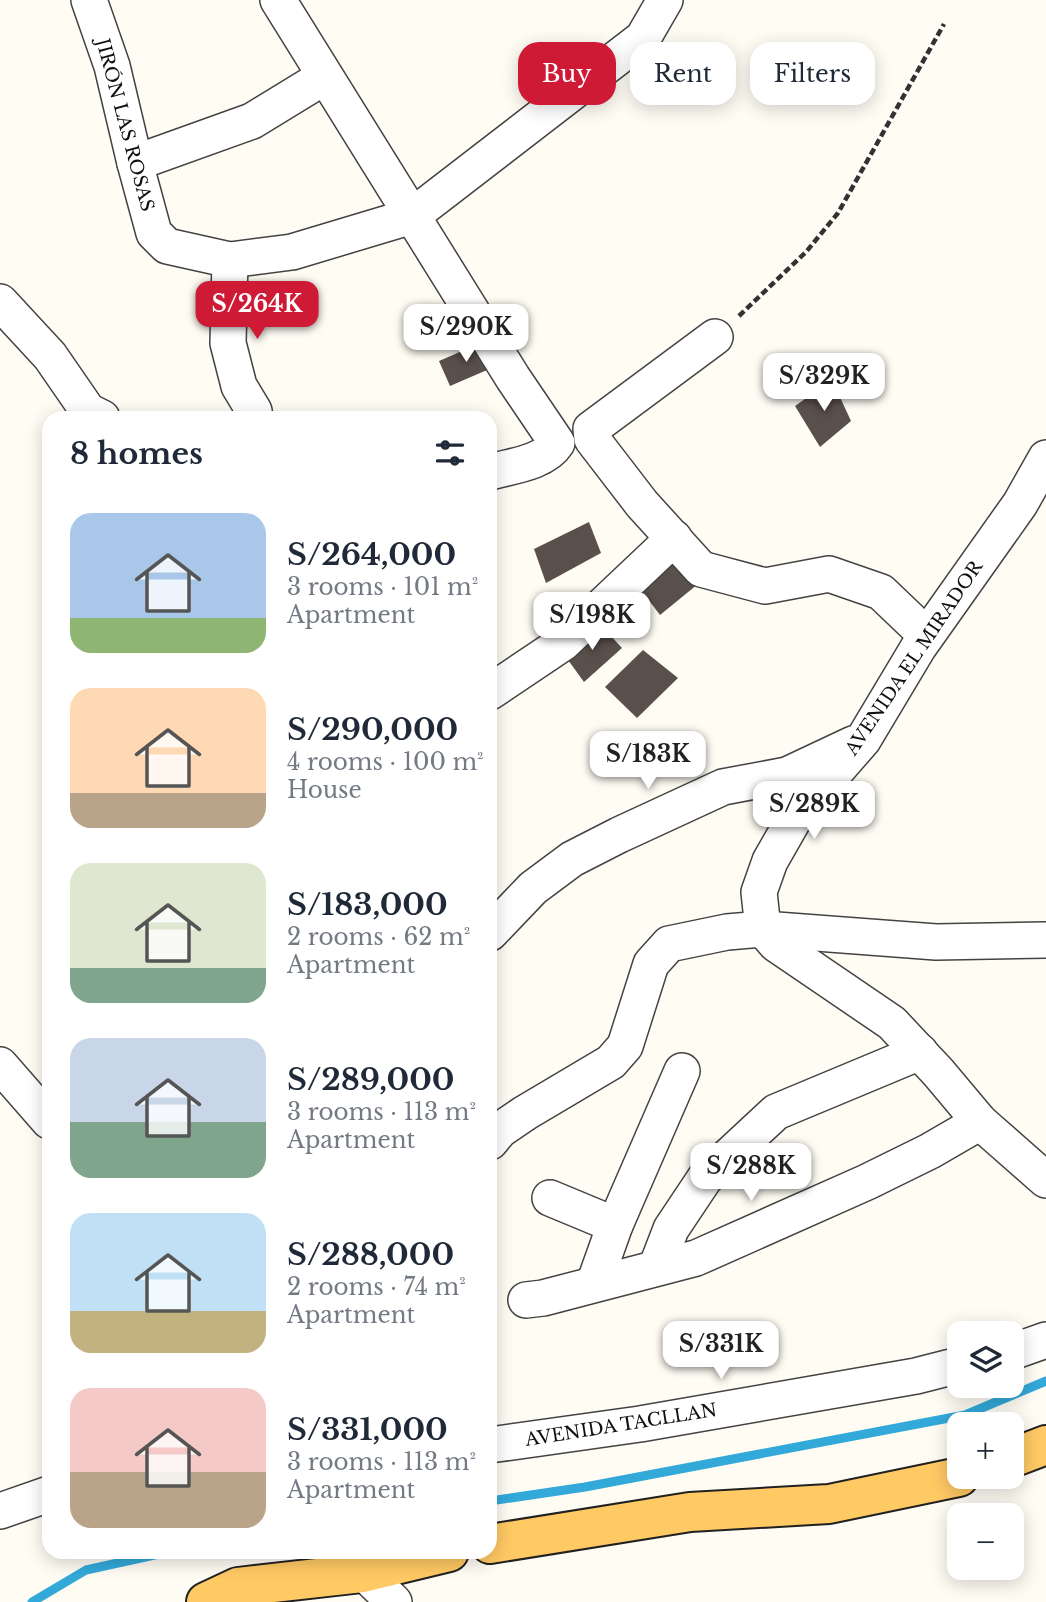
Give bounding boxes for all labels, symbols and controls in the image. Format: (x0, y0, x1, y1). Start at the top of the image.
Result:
street label: JIRÓN LAS ROSAS (91, 34, 160, 214)
chip: Buy (518, 42, 616, 105)
chip: Rent (630, 42, 736, 105)
chip: Filters (750, 42, 875, 105)
pin: S/264K (200, 282, 314, 341)
text: S/264K (212, 290, 302, 318)
pin: S/290K (409, 304, 523, 364)
text: S/290K (420, 313, 512, 341)
pin: S/329K (767, 354, 881, 413)
text: S/329K (779, 362, 869, 390)
icon: filters (431, 434, 469, 472)
text: 8 homes (70, 435, 203, 472)
text: S/264,000 (287, 536, 456, 573)
icon: home (126, 541, 210, 625)
street label: AVENIDA EL MIRADOR (840, 556, 988, 760)
text: 3 rooms · 101 m² (287, 573, 478, 601)
pin: S/198K (535, 592, 649, 652)
text: Apartment (287, 601, 415, 629)
text: S/198K (549, 601, 635, 629)
text: S/290,000 (287, 711, 458, 748)
icon: home (126, 716, 210, 800)
pin: S/183K (591, 732, 705, 791)
text: S/183K (606, 740, 690, 768)
text: 4 rooms · 100 m² (287, 748, 484, 776)
text: House (287, 776, 362, 804)
pin: S/289K (757, 782, 871, 841)
text: S/289K (769, 790, 859, 818)
text: S/183,000 (287, 886, 448, 923)
icon: home (126, 891, 210, 975)
text: 2 rooms · 62 m² (287, 923, 470, 951)
text: Apartment (287, 951, 415, 979)
text: S/289,000 (287, 1061, 454, 1098)
icon: home (126, 1066, 210, 1150)
text: 3 rooms · 113 m² (287, 1098, 476, 1126)
text: Apartment (287, 1126, 415, 1154)
pin: S/288K (694, 1144, 808, 1203)
text: S/288K (706, 1152, 796, 1180)
text: S/288,000 (287, 1236, 454, 1273)
icon: home (126, 1241, 210, 1325)
text: 2 rooms · 74 m² (287, 1273, 466, 1301)
text: Apartment (287, 1301, 415, 1329)
map controls (947, 1321, 1024, 1580)
button: layers (947, 1321, 1024, 1398)
pin: S/331K (664, 1322, 778, 1381)
text: S/331K (679, 1330, 763, 1358)
street label: AVENIDA TACLLAN (522, 1399, 719, 1451)
text: S/331,000 (287, 1411, 448, 1448)
button: + (947, 1412, 1024, 1489)
icon: home (126, 1416, 210, 1500)
text: 3 rooms · 113 m² (287, 1448, 476, 1476)
text: Apartment (287, 1476, 415, 1504)
button: − (947, 1503, 1024, 1580)

